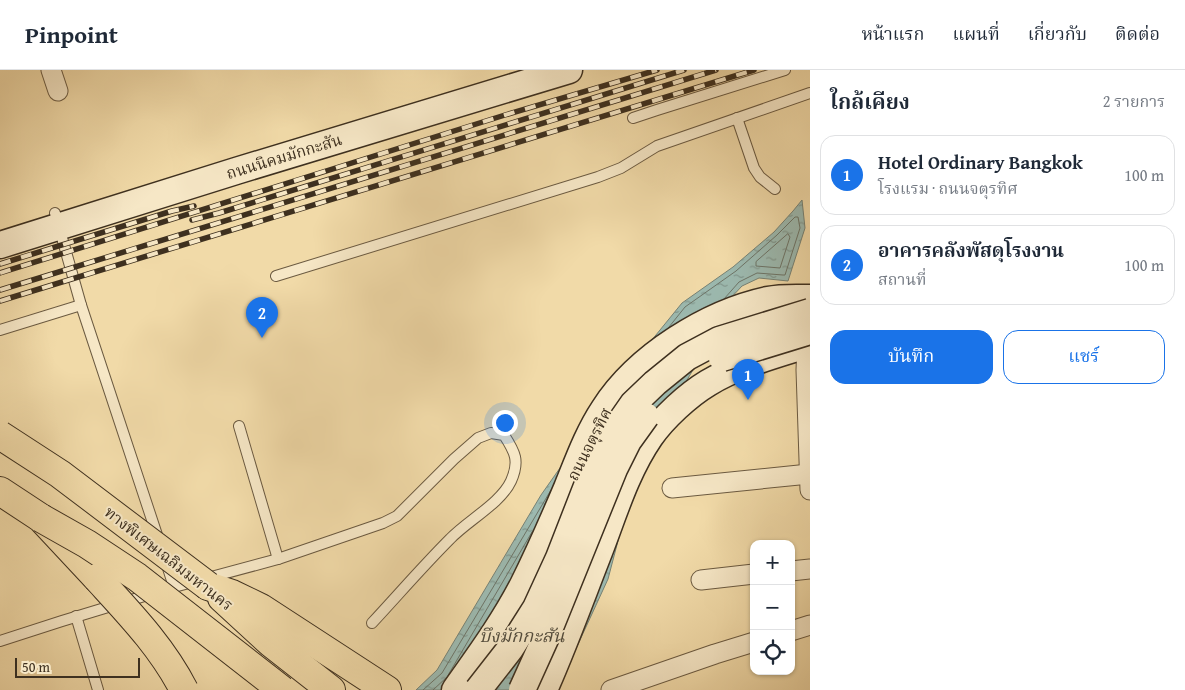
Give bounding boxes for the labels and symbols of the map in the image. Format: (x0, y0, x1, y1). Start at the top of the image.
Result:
street label: ถนนนิคมมักกะสัน (223, 127, 345, 185)
pin: 2 (246, 297, 278, 338)
pin: 1 (732, 359, 764, 400)
street label: ถนนจตุรทิศ (560, 403, 618, 485)
your location (492, 410, 518, 436)
street label: ทางพิเศษเฉลิมมหานคร (99, 500, 239, 616)
water label: บึงมักกะสัน (479, 622, 565, 649)
scale bar (15, 655, 140, 678)

